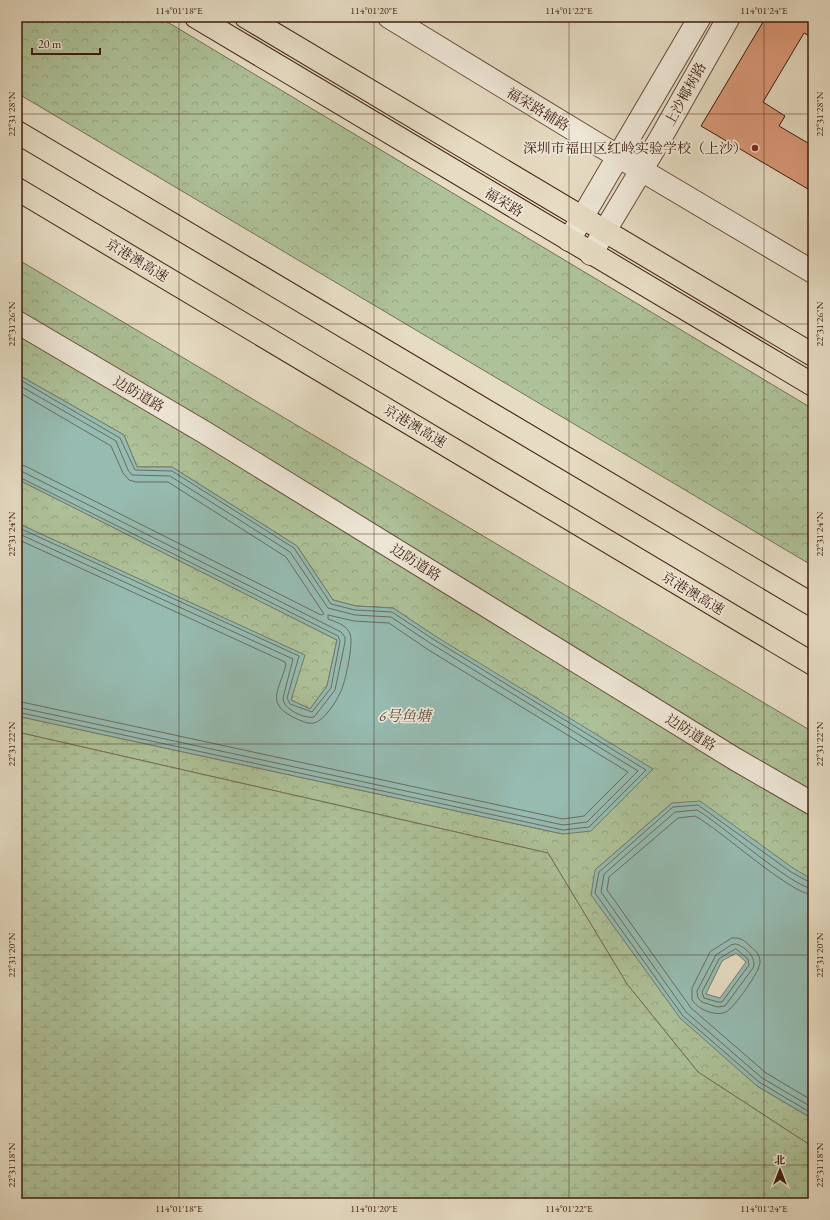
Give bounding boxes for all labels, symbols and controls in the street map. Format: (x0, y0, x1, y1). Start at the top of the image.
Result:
text: 114°01'18"E (155, 4, 203, 17)
text: 114°01'20"E (350, 4, 398, 17)
text: 114°01'22"E (545, 4, 593, 17)
text: 114°01'24"E (740, 4, 788, 17)
scale bar (32, 30, 100, 56)
text: 20 m (38, 36, 62, 52)
street label: 上沙椰树路 (660, 59, 710, 129)
street label: 福荣路辅路 (503, 83, 573, 135)
text: 22°31'28"N (5, 91, 18, 136)
text: 22°31'28"N (813, 91, 826, 136)
place label: 深圳市福田区红岭实验学校（上沙） (523, 139, 747, 157)
marker: 深圳市福田区红岭实验学校（上沙） (750, 143, 760, 153)
street label: 福荣路 (481, 183, 527, 221)
street label: 京港澳高速 (102, 234, 172, 286)
text: 22°31'26"N (5, 301, 18, 346)
text: 22°31'26"N (813, 301, 826, 346)
street label: 边防道路 (110, 372, 168, 416)
street label: 京港澳高速 (380, 400, 450, 452)
text: 22°31'24"N (5, 511, 18, 556)
text: 22°31'24"N (813, 511, 826, 556)
street label: 边防道路 (387, 540, 445, 584)
street label: 京港澳高速 (658, 567, 728, 619)
water label: 6号鱼塘 (379, 706, 433, 725)
street label: 边防道路 (662, 710, 720, 754)
text: 22°31'22"N (5, 721, 18, 766)
text: 22°31'22"N (813, 721, 826, 766)
text: 22°31'20"N (5, 932, 18, 977)
text: 22°31'20"N (813, 932, 826, 977)
text: 22°31'18"N (5, 1142, 18, 1187)
text: 22°31'18"N (813, 1142, 826, 1187)
north arrow (760, 1150, 800, 1190)
text: 北 (775, 1153, 786, 1167)
text: 114°01'18"E (155, 1202, 203, 1215)
text: 114°01'20"E (350, 1202, 398, 1215)
text: 114°01'22"E (545, 1202, 593, 1215)
text: 114°01'24"E (740, 1202, 788, 1215)

